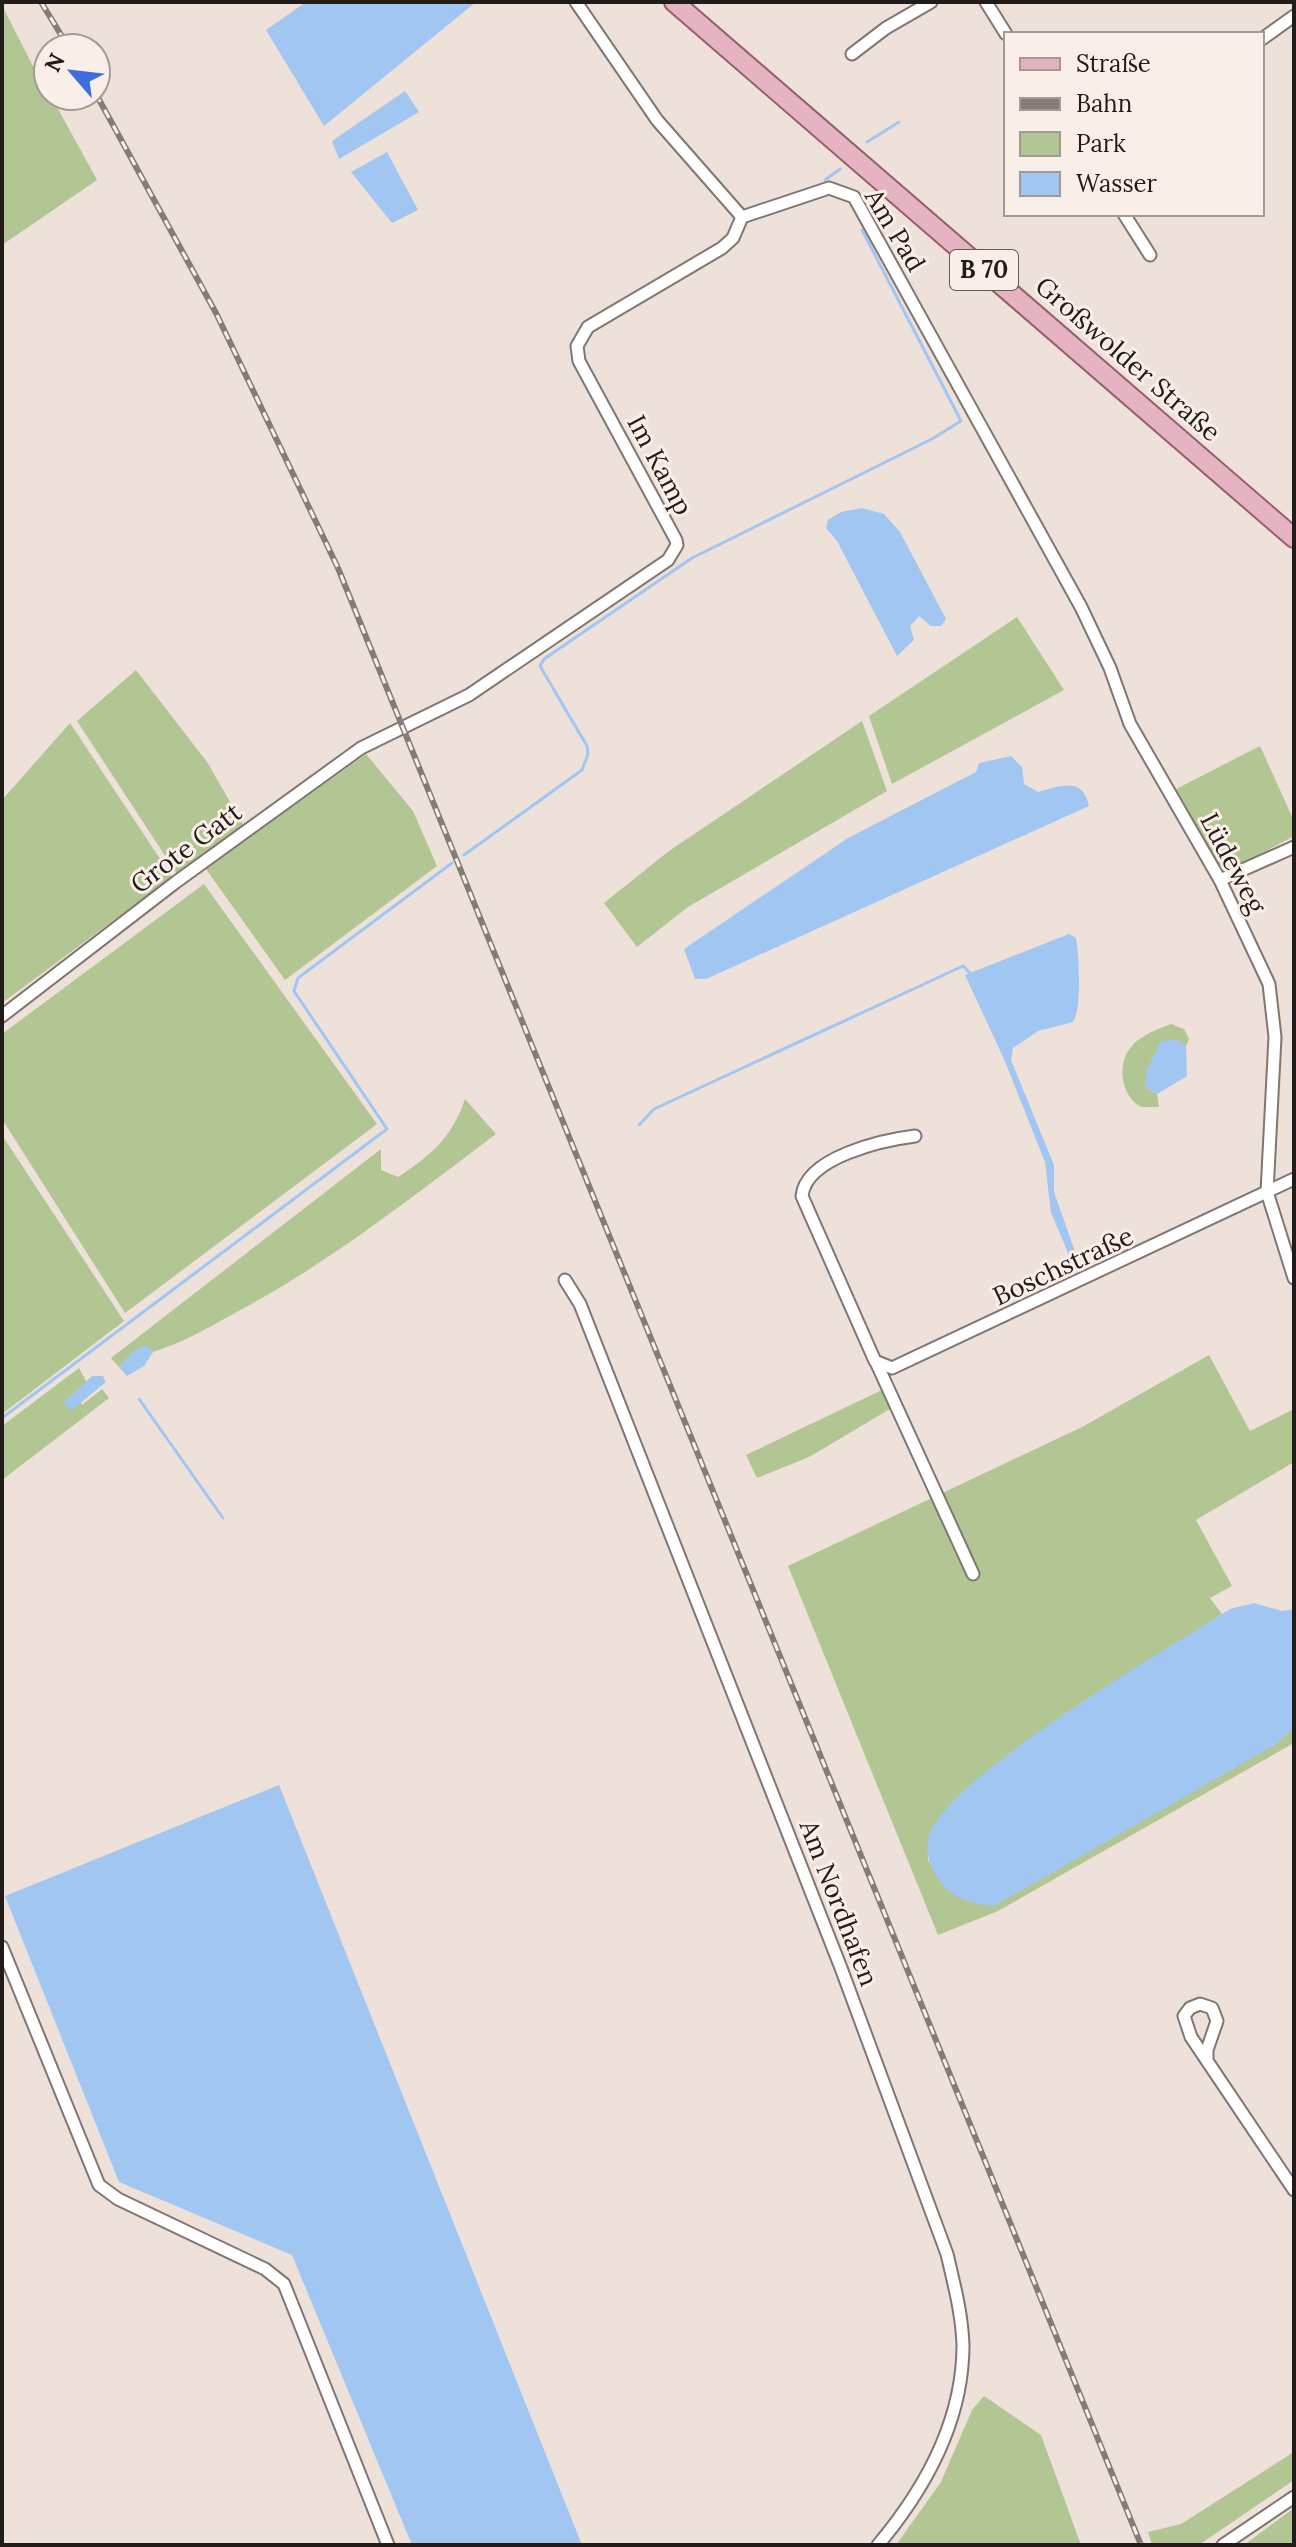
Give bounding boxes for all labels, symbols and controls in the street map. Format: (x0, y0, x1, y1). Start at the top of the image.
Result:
north arrow (32, 32, 112, 112)
legend (1004, 32, 1264, 216)
text: Straße (1076, 48, 1151, 79)
text: N (38, 49, 71, 77)
text: Bahn (1076, 88, 1132, 119)
text: Park (1076, 128, 1126, 159)
text: Wasser (1076, 168, 1158, 199)
street label: Am Pad (857, 181, 933, 277)
road number: B 70 (950, 250, 1018, 290)
street label: Großwolder Straße (1029, 269, 1228, 448)
street label: Im Kamp (620, 409, 700, 520)
street label: Grote Gatt (124, 795, 248, 900)
street label: Lüdeweg (1193, 807, 1274, 919)
street label: Boschstraße (987, 1219, 1138, 1312)
street label: Am Nordhafen (792, 1814, 886, 1991)

